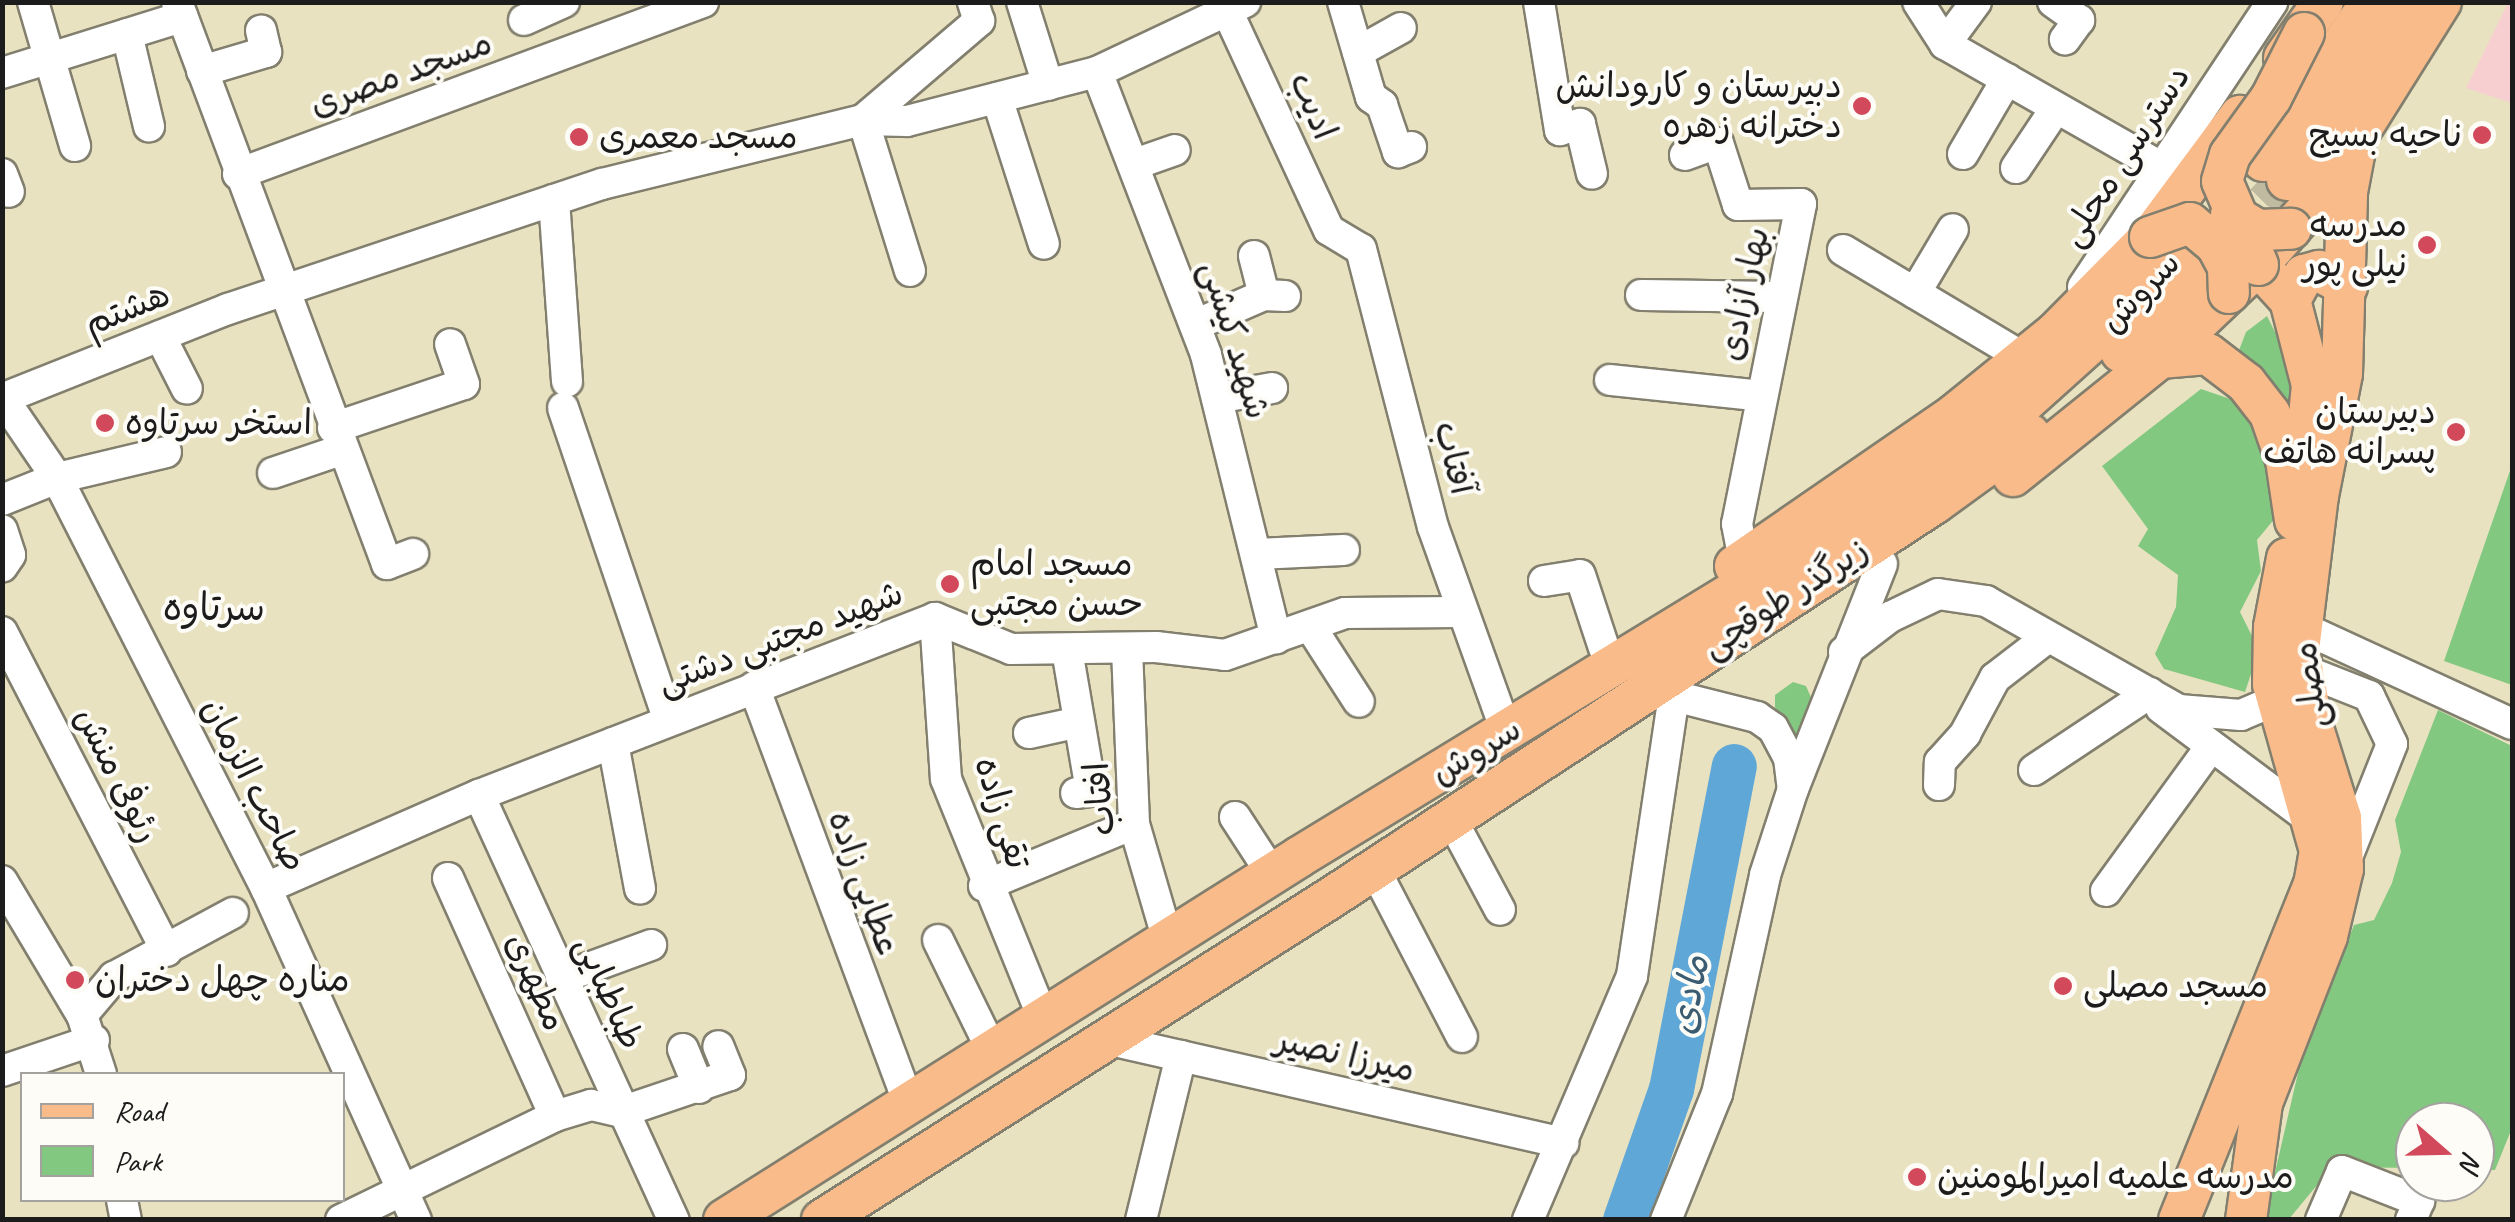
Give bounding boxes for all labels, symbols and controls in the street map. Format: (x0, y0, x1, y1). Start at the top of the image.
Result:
street label: مسجد مصری (304, 22, 498, 126)
street label: دسترسی محلی (2051, 58, 2199, 254)
place label: دبیرستان و کارودانش دخترانه زهره (1556, 65, 1842, 147)
street label: ادیب (1280, 66, 1346, 146)
marker: دبیرستان و کارودانش دخترانه زهره (1851, 95, 1873, 117)
place label: ناحیه بسیج (2309, 114, 2462, 156)
place label: مسجد معمری (599, 116, 798, 158)
marker: ناحیه بسیج (2471, 124, 2493, 146)
marker: مسجد معمری (568, 126, 590, 148)
place label: مدرسه نیلی پور (2303, 204, 2407, 286)
street label: بهار آزادی (1709, 223, 1779, 365)
marker: مدرسه نیلی پور (2416, 234, 2438, 256)
street label: سروش (2091, 242, 2189, 342)
street label: شهید کیشی (1191, 256, 1279, 424)
street label: هشتم (78, 273, 176, 345)
place label: دبیرستان پسرانه هاتف (2263, 391, 2436, 473)
place label: استخر سرتاوه (125, 402, 312, 444)
marker: استخر سرتاوه (94, 412, 116, 434)
street label: آفتاب (1425, 417, 1483, 499)
marker: دبیرستان پسرانه هاتف (2445, 421, 2467, 443)
street label: زیرگذر طوقچی (1694, 529, 1876, 667)
place label: مسجد امام حسن مجتبی (970, 543, 1143, 625)
street label: شهید مجتبی دشتی (651, 572, 909, 704)
marker: مسجد امام حسن مجتبی (939, 573, 961, 595)
district label: سرتاوه (163, 585, 265, 631)
street label: مصلی (2284, 639, 2336, 731)
street label: صاحب الزمان (192, 691, 316, 879)
street label: رئوفی منش (65, 700, 169, 850)
street label: سروش (1423, 708, 1529, 794)
street label: تقی زاده (965, 752, 1039, 874)
street label: افتاب (1076, 760, 1124, 838)
street label: عطایی زاده (818, 805, 910, 961)
street label: مطهری (496, 927, 576, 1037)
street label: طباطبایی (565, 930, 653, 1056)
water label: مادی (1659, 951, 1719, 1039)
place label: مناره چهل دختران (95, 959, 350, 1001)
place label: مسجد مصلی (2083, 965, 2268, 1007)
marker: مناره چهل دختران (64, 969, 86, 991)
marker: مسجد مصلی (2052, 975, 2074, 997)
street label: میرزا نصیر (1271, 1019, 1419, 1091)
legend (20, 1072, 345, 1202)
text: Road (114, 1092, 164, 1130)
north arrow (2395, 1102, 2495, 1202)
text: Park (114, 1142, 162, 1180)
text: N (2452, 1148, 2491, 1176)
place label: مدرسه علمیه امیرالمومنین (1937, 1156, 2294, 1198)
marker: مدرسه علمیه امیرالمومنین (1906, 1166, 1928, 1188)

